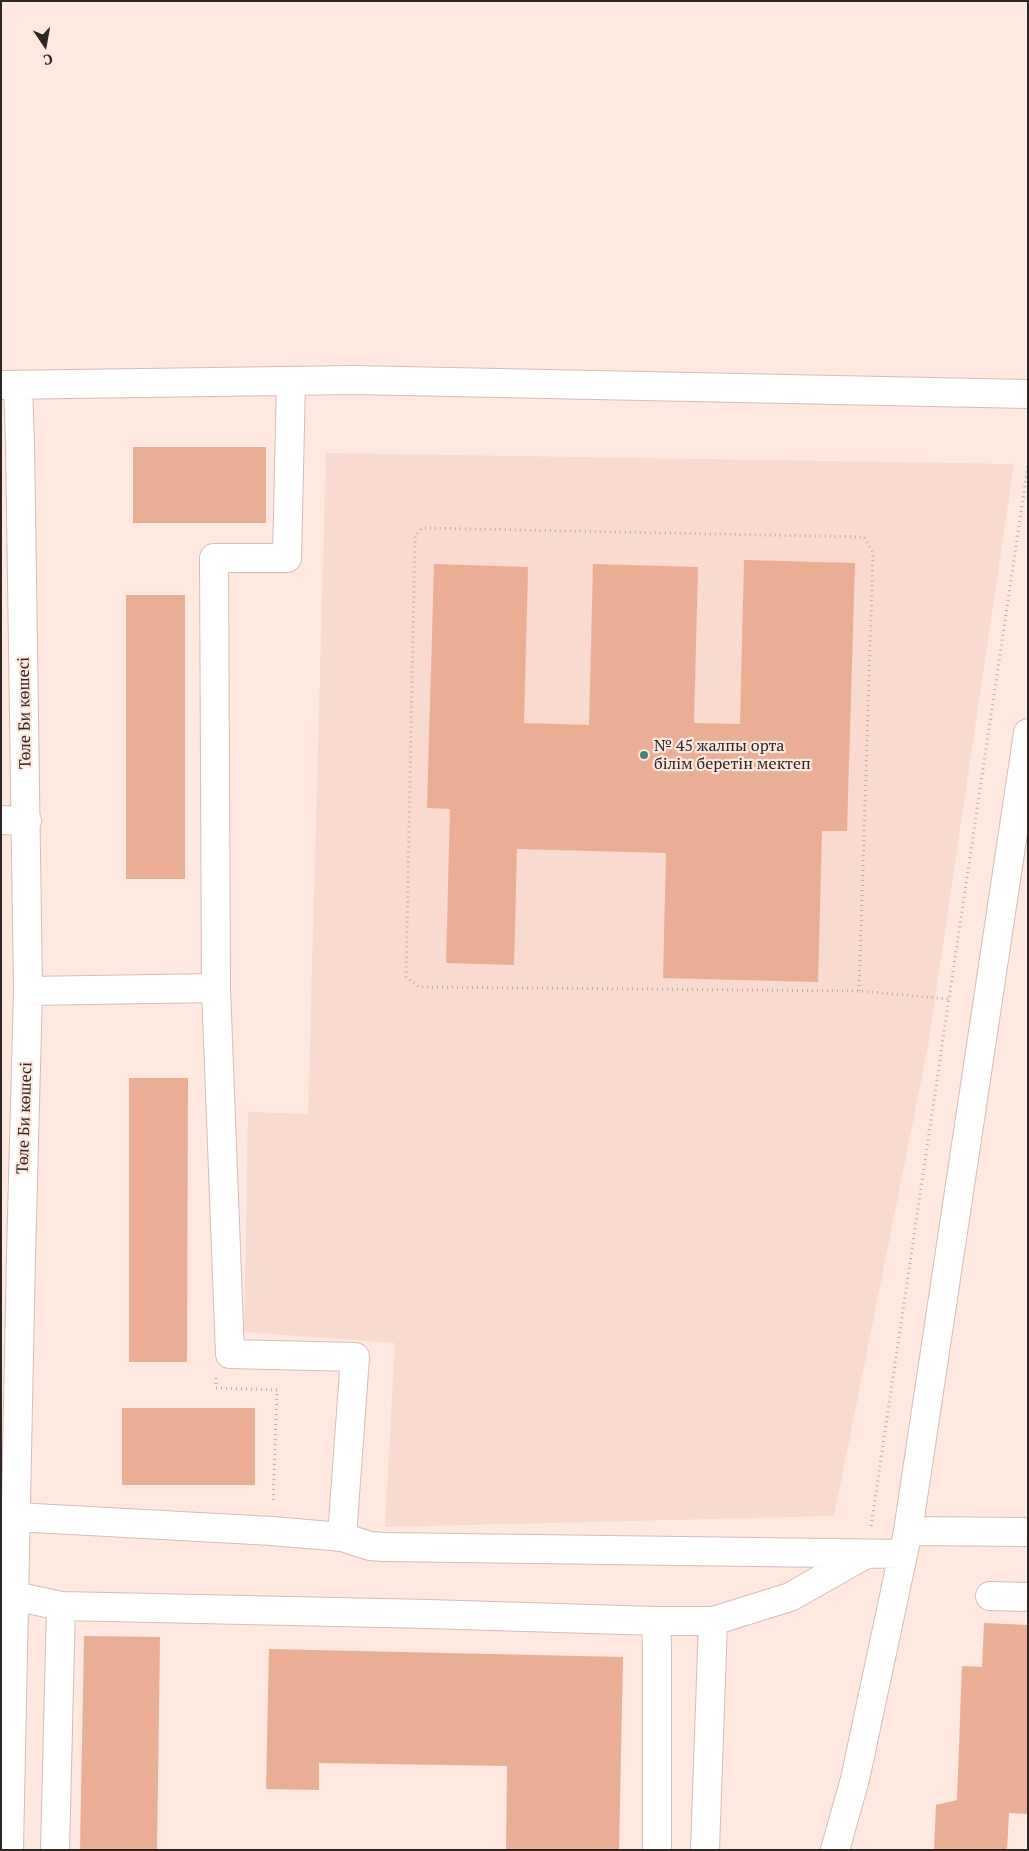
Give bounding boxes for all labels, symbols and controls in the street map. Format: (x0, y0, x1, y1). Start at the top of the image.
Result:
north arrow (20, 20, 70, 70)
text: С (42, 50, 55, 70)
street label: Төле Би көшесі (14, 657, 36, 769)
place label: № 45 жалпы орта білім беретін мектеп (654, 736, 811, 774)
marker: № 45 жалпы орта білім беретін мектеп (638, 749, 650, 761)
street label: Төле Би көшесі (13, 1062, 37, 1174)

